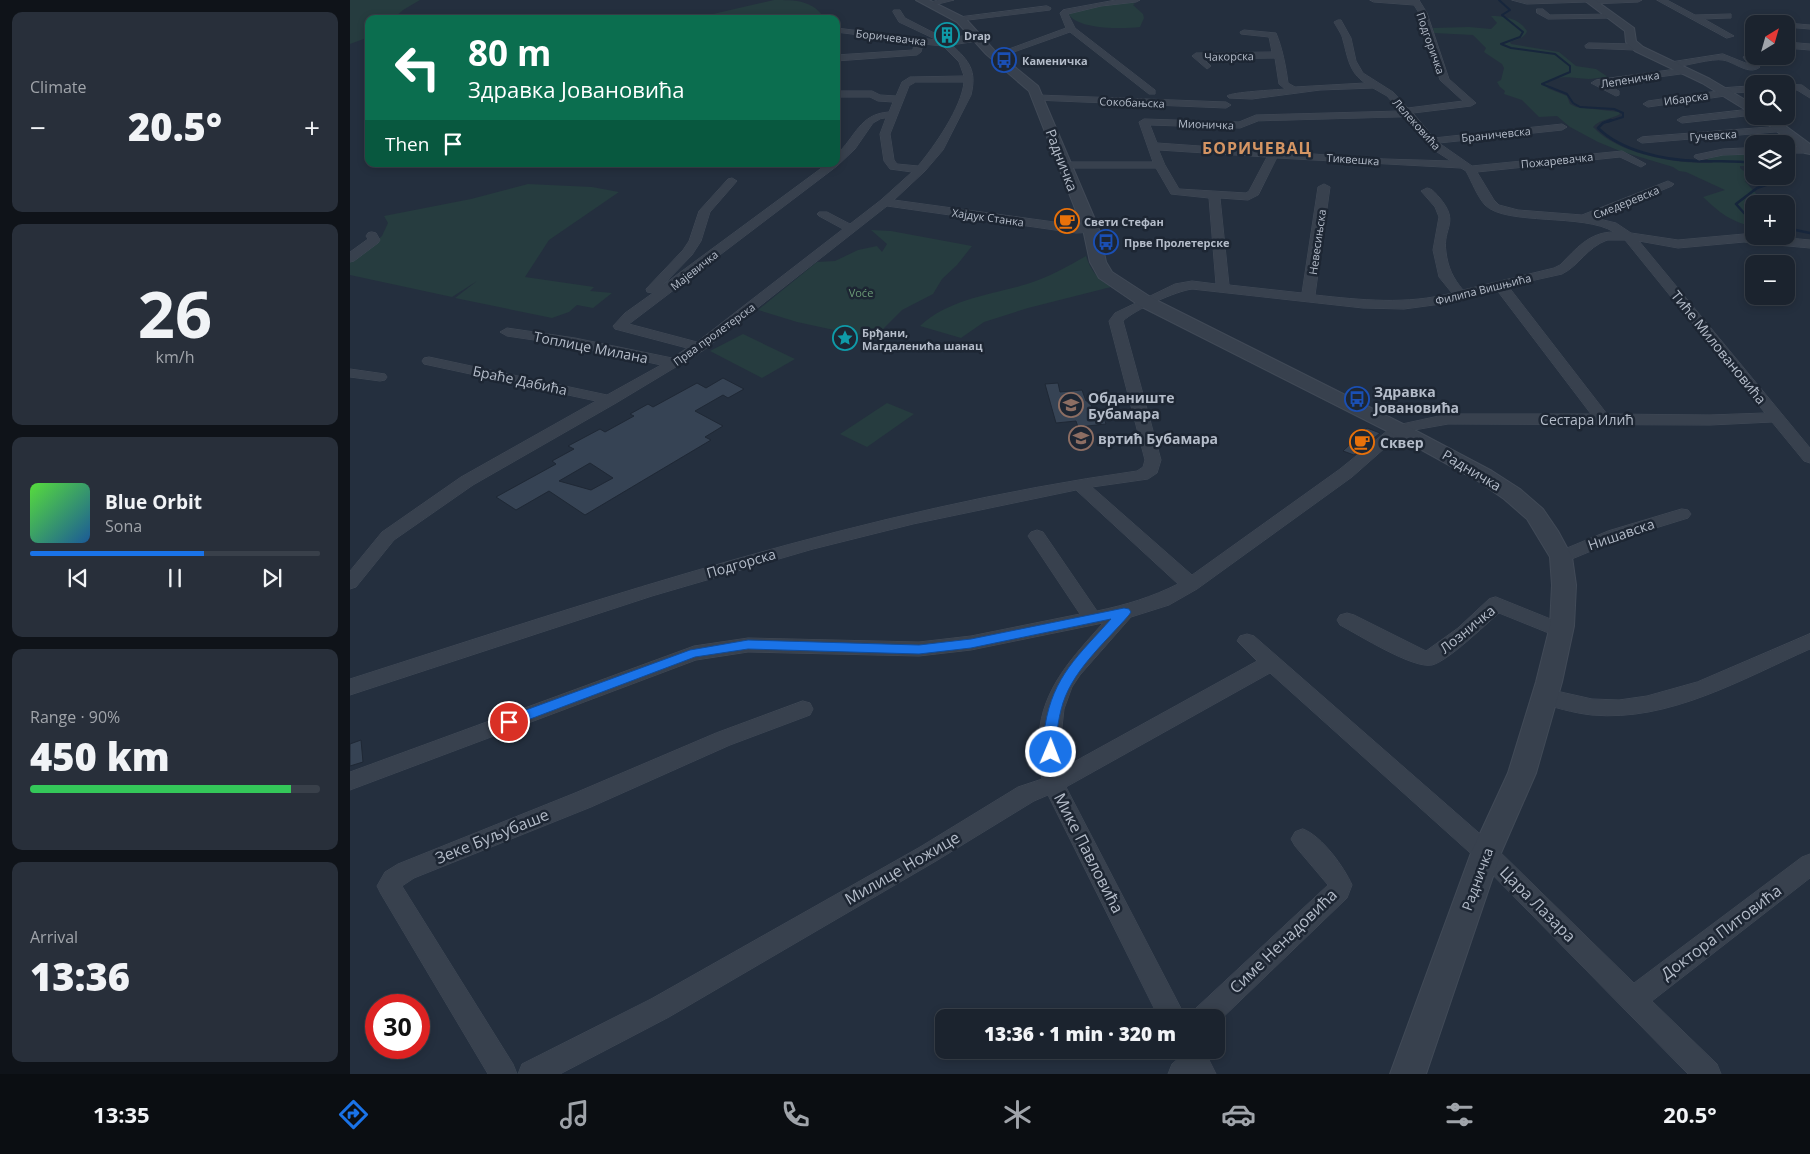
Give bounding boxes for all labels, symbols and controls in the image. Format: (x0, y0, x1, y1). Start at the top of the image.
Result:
street label: Подгоричка (1413, 10, 1449, 76)
north arrow (1745, 15, 1795, 65)
map controls (1745, 15, 1795, 305)
building icon: Drap (934, 22, 960, 48)
street label: Боричевачка (855, 25, 927, 49)
place label: Drap (964, 28, 991, 43)
text: 80 m (468, 29, 551, 76)
icon: left (385, 35, 450, 100)
bus stop icon: Каменичка (991, 47, 1017, 73)
street label: Чакорска (1204, 48, 1254, 64)
place label: Каменичка (1022, 53, 1088, 68)
street label: Лепеничка (1600, 67, 1660, 91)
text: Здравка Јовановића (468, 74, 685, 104)
button: search (1745, 75, 1795, 125)
text: Climate (30, 76, 87, 98)
street label: Ибарска (1663, 87, 1709, 109)
street label: Сокобањска (1099, 93, 1165, 111)
street label: Лелековића (1390, 95, 1444, 153)
text: 20.5° (128, 100, 222, 152)
text: − (30, 108, 46, 146)
text: + (304, 108, 320, 146)
street label: Мионичка (1178, 116, 1234, 132)
street label: Браничевска (1461, 123, 1531, 145)
street label: Радничка (1041, 126, 1083, 194)
street label: Гучевска (1689, 126, 1737, 144)
icon: arrive (439, 130, 467, 158)
text: Then (385, 131, 429, 157)
button: layers (1745, 135, 1795, 185)
district label: БОРИЧЕВАЦ (1202, 137, 1312, 159)
street label: Пожаревачка (1520, 149, 1594, 171)
street label: Тиквешка (1326, 150, 1380, 168)
street label: Смедеревска (1591, 182, 1661, 222)
button: + (1745, 195, 1795, 245)
street label: Хајдук Станка (951, 205, 1025, 229)
cafe icon: Свети Стефан (1054, 208, 1080, 234)
street label: Невесињска (1305, 208, 1329, 276)
place label: Свети Стефан (1084, 214, 1164, 229)
bus stop icon: Прве Пролетерске (1093, 229, 1119, 255)
place label: Прве Пролетерске (1124, 235, 1230, 250)
street label: Мајевичка (667, 247, 721, 293)
button: − (1745, 255, 1795, 305)
text: 26 (138, 269, 212, 357)
street label: Филипа Вишњића (1433, 270, 1533, 308)
park label: Voće (849, 285, 873, 300)
street label: Тиће Миловановића (1667, 286, 1771, 408)
street label: Прва пролетерска (670, 299, 758, 369)
place icon: Брђани, Магдаленића шанац (832, 325, 858, 351)
place label: Брђани, Магдаленића шанац (862, 325, 983, 353)
street label: Топлице Милана (532, 327, 650, 367)
text: km/h (156, 346, 194, 368)
street label: Браће Дабића (471, 361, 569, 399)
place label: Здравка Јовановића (1372, 382, 1459, 417)
bus stop icon: Здравка Јовановића (1344, 386, 1370, 412)
place label: Обданиште Бубамара (1088, 388, 1175, 423)
school or university icon: Обданиште Бубамара (1058, 392, 1084, 418)
street label: Сестара Илић (1540, 410, 1634, 429)
school or university icon: вртић Бубамара (1068, 425, 1094, 451)
place label: вртић Бубамара (1098, 429, 1218, 448)
cafe icon: Сквер (1349, 429, 1375, 455)
place label: Сквер (1380, 433, 1424, 452)
street label: Радничка (1439, 445, 1505, 495)
text: Blue Orbit (105, 489, 202, 515)
street label: Нишавска (1585, 514, 1657, 554)
text: Sona (105, 515, 142, 537)
street label: Подгорска (704, 544, 778, 582)
icon: previous (64, 564, 92, 592)
icon: pause (161, 564, 189, 592)
icon: next (258, 564, 286, 592)
street label: Лозничка (1435, 601, 1499, 657)
pin (488, 701, 530, 743)
text: Range · 90% (30, 706, 120, 728)
icon: arrive (495, 708, 523, 736)
position arrow (1024, 725, 1076, 777)
text: 450 km (30, 730, 170, 782)
street label: Мике Павловића (1049, 789, 1129, 917)
street label: Зеке Буљубаше (432, 803, 552, 869)
street label: Милице Ножице (840, 826, 964, 910)
street label: Радничка (1457, 845, 1497, 913)
street label: Цара Лазара (1495, 861, 1581, 947)
street label: Доктора Питовића (1656, 879, 1786, 985)
street label: Симе Ненадовића (1224, 884, 1342, 998)
text: Arrival (30, 926, 78, 948)
text: 13:36 (30, 950, 130, 1002)
speed limit sign: 30 (365, 994, 430, 1059)
text: 13:36 · 1 min · 320 m (984, 1021, 1176, 1047)
icon: directions (336, 1097, 371, 1132)
icon: music (557, 1097, 592, 1132)
icon: phone (778, 1097, 813, 1132)
icon: climate (1000, 1097, 1035, 1132)
icon: car (1221, 1097, 1256, 1132)
icon: filters (1442, 1097, 1477, 1132)
text: 13:35 (93, 1099, 150, 1129)
text: 20.5° (1663, 1099, 1717, 1129)

